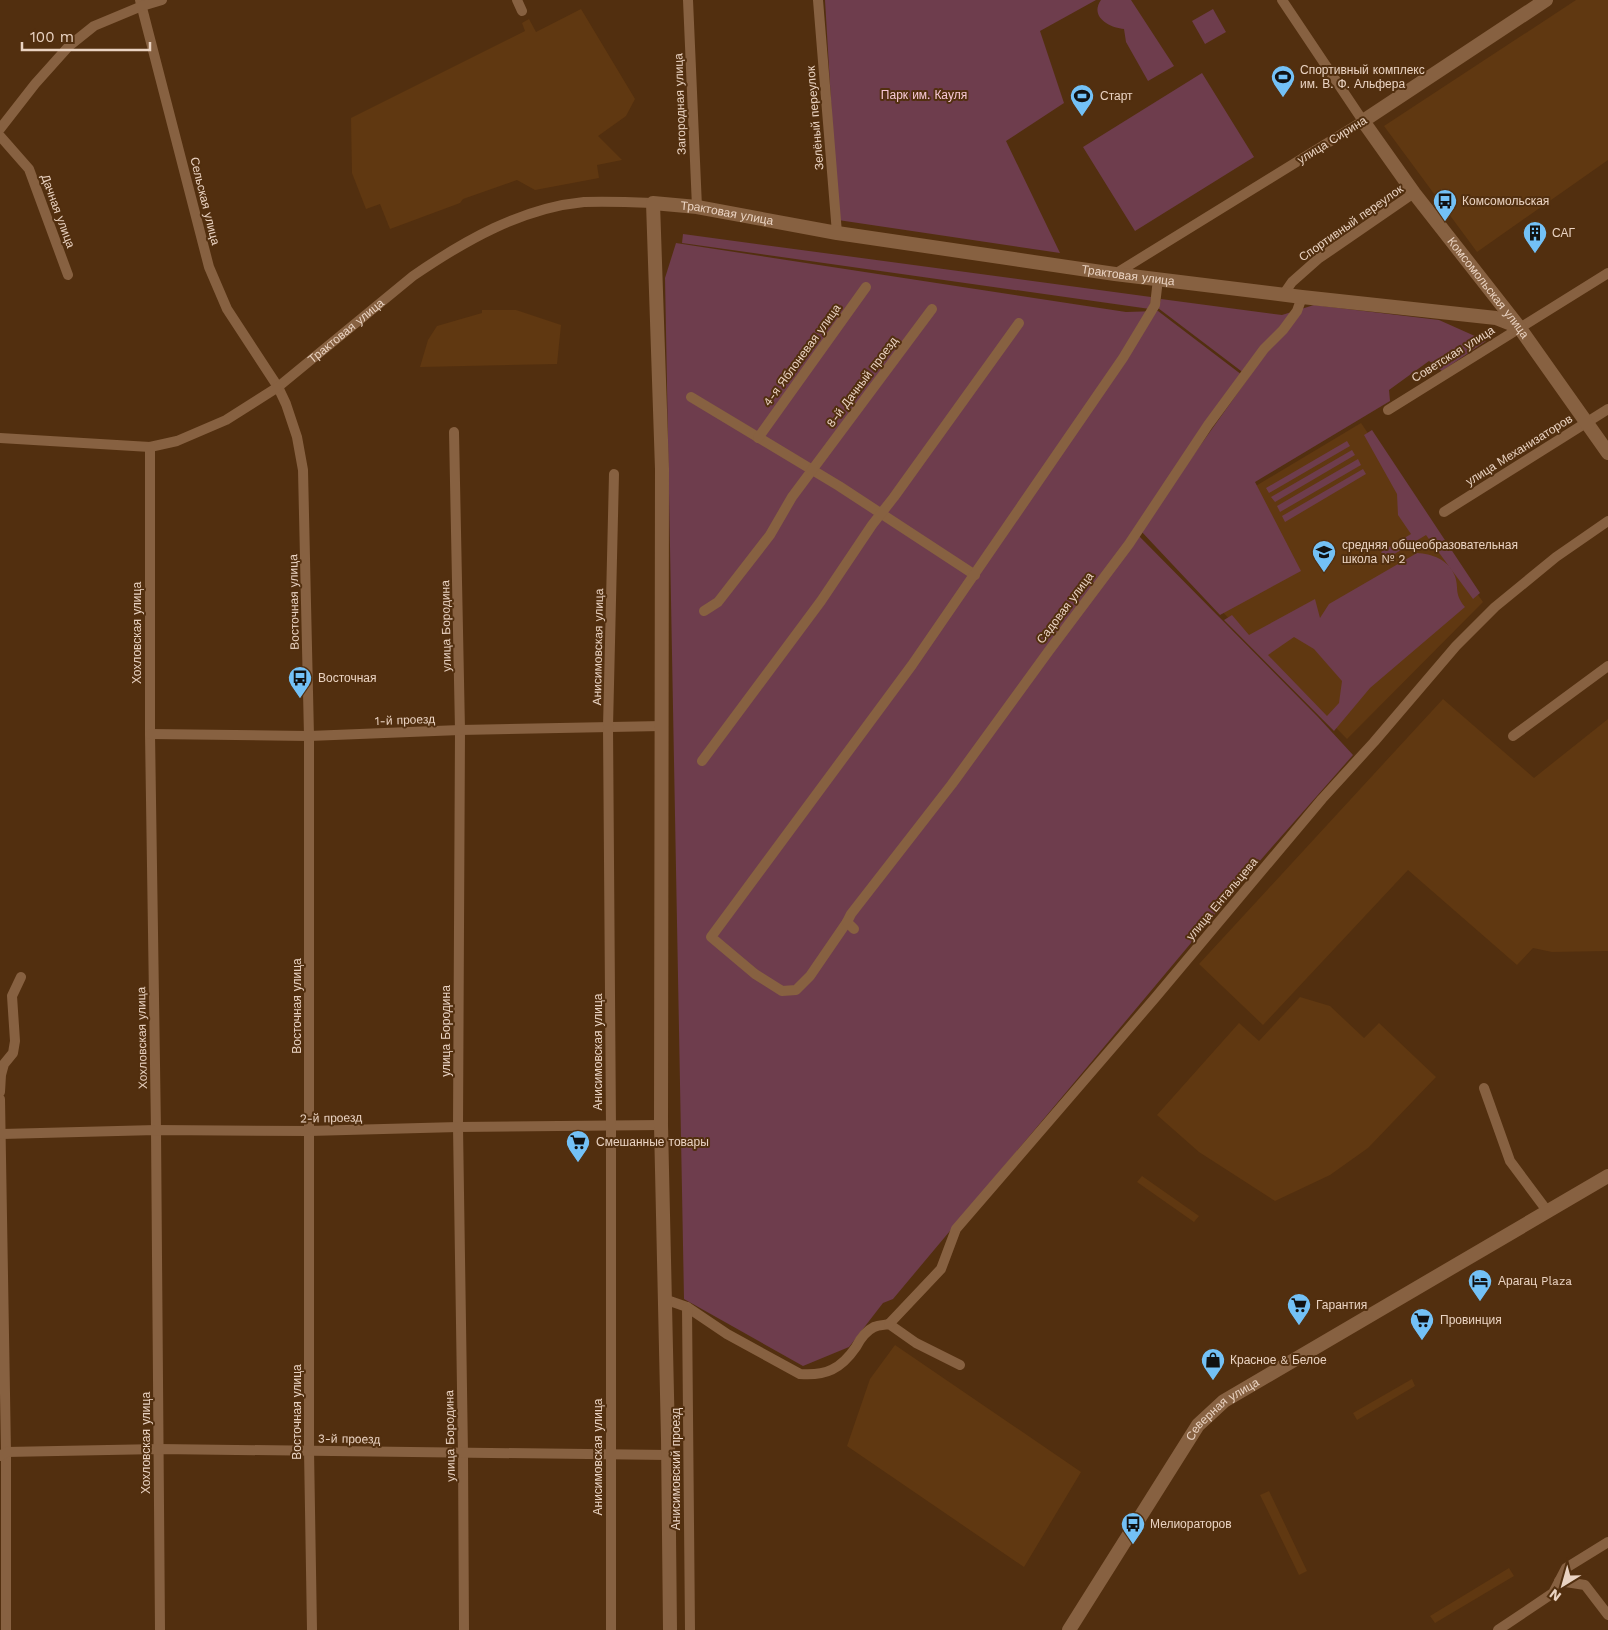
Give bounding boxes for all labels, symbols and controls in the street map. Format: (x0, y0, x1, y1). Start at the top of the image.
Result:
scale bar (22, 20, 150, 52)
text: 100 m (30, 28, 74, 46)
street label: Загородная улица (671, 53, 689, 155)
place label: Спортивный комплекс им. В. Ф. Альфера (1300, 63, 1425, 91)
sports icon: Спортивный комплекс им. В. Ф. Альфера (1270, 64, 1296, 98)
street label: Зелёный переулок (803, 65, 827, 171)
sports icon: Старт (1069, 83, 1095, 117)
park label: Парк им. Кауля (881, 88, 967, 102)
place label: Старт (1100, 89, 1133, 103)
street label: улица Сирина (1295, 113, 1370, 167)
street label: Сельская улица (187, 156, 223, 247)
street label: Дачная улица (38, 172, 78, 250)
street label: Спортивный переулок (1296, 181, 1406, 264)
bus stop icon: Комсомольская (1432, 188, 1458, 222)
place label: Комсомольская (1462, 194, 1549, 208)
street label: Трактовая улица (680, 199, 775, 228)
building icon: САГ (1522, 220, 1548, 254)
place label: САГ (1552, 226, 1575, 240)
street label: Комсомольская улица (1444, 234, 1532, 341)
street label: Трактовая улица (1080, 262, 1176, 288)
street label: Трактовая улица (305, 296, 387, 366)
street label: 4-я Яблоневая улица (760, 301, 844, 409)
street label: Советская улица (1409, 323, 1497, 385)
street label: 8-й Дачный проезд (823, 334, 901, 430)
street label: улица Механизаторов (1463, 411, 1575, 489)
place label: средняя общеобразовательная школа № 2 (1342, 538, 1518, 566)
school or university icon: средняя общеобразовательная школа № 2 (1311, 539, 1337, 573)
street label: Восточная улица (286, 554, 302, 650)
street label: Садовая улица (1034, 569, 1097, 646)
street label: улица Бородина (438, 580, 454, 672)
street label: Хохловская улица (130, 582, 144, 684)
street label: Анисимовская улица (590, 588, 606, 706)
bus stop icon: Восточная (287, 665, 313, 699)
place label: Восточная (318, 671, 377, 685)
street label: 1-й проезд (375, 712, 435, 728)
street label: улица Ентальцева (1183, 855, 1261, 943)
street label: Восточная улица (290, 958, 304, 1054)
street label: улица Бородина (439, 985, 453, 1077)
street label: Хохловская улица (134, 986, 150, 1089)
street label: Анисимовская улица (591, 993, 605, 1110)
street label: 2-й проезд (300, 1110, 362, 1126)
supermarket icon: Смешанные товары (565, 1129, 591, 1163)
place label: Смешанные товары (596, 1135, 709, 1149)
hotel icon: Арагац Plaza (1467, 1268, 1493, 1302)
place label: Арагац Plaza (1498, 1274, 1572, 1288)
supermarket icon: Гарантия (1286, 1292, 1312, 1326)
place label: Гарантия (1316, 1298, 1367, 1312)
supermarket icon: Провинция (1409, 1307, 1435, 1341)
place label: Провинция (1440, 1313, 1502, 1327)
shop icon: Красное & Белое (1200, 1347, 1226, 1381)
place label: Красное & Белое (1230, 1353, 1327, 1367)
street label: Восточная улица (290, 1364, 304, 1460)
street label: Северная улица (1183, 1375, 1262, 1443)
street label: улица Бородина (442, 1390, 458, 1482)
street label: Хохловская улица (139, 1392, 153, 1494)
street label: Анисимовская улица (591, 1398, 605, 1515)
street label: Анисимовский проезд (669, 1408, 683, 1530)
street label: 3-й проезд (318, 1431, 380, 1447)
bus stop icon: Мелиораторов (1120, 1511, 1146, 1545)
place label: Мелиораторов (1150, 1517, 1232, 1531)
north arrow (1538, 1560, 1588, 1610)
text: N (1546, 1586, 1564, 1605)

